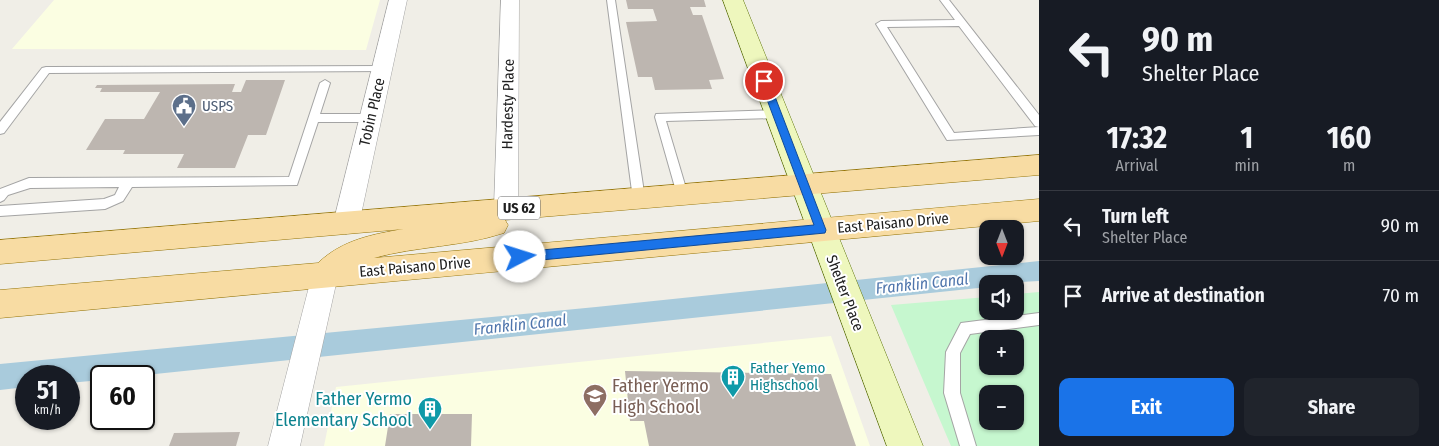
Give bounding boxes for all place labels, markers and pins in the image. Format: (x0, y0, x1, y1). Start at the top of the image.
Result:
pin (743, 60, 785, 102)
public building icon: USPS (171, 93, 197, 127)
place label: USPS (202, 97, 233, 115)
place label: Father Yemo Highschool (750, 359, 826, 394)
building icon: Father Yemo Highschool (720, 364, 746, 398)
place label: Father Yermo High School (612, 375, 709, 418)
school or university icon: Father Yermo High School (582, 383, 608, 417)
place label: Father Yermo Elementary School (275, 388, 412, 431)
building icon: Father Yermo Elementary School (417, 396, 443, 430)

